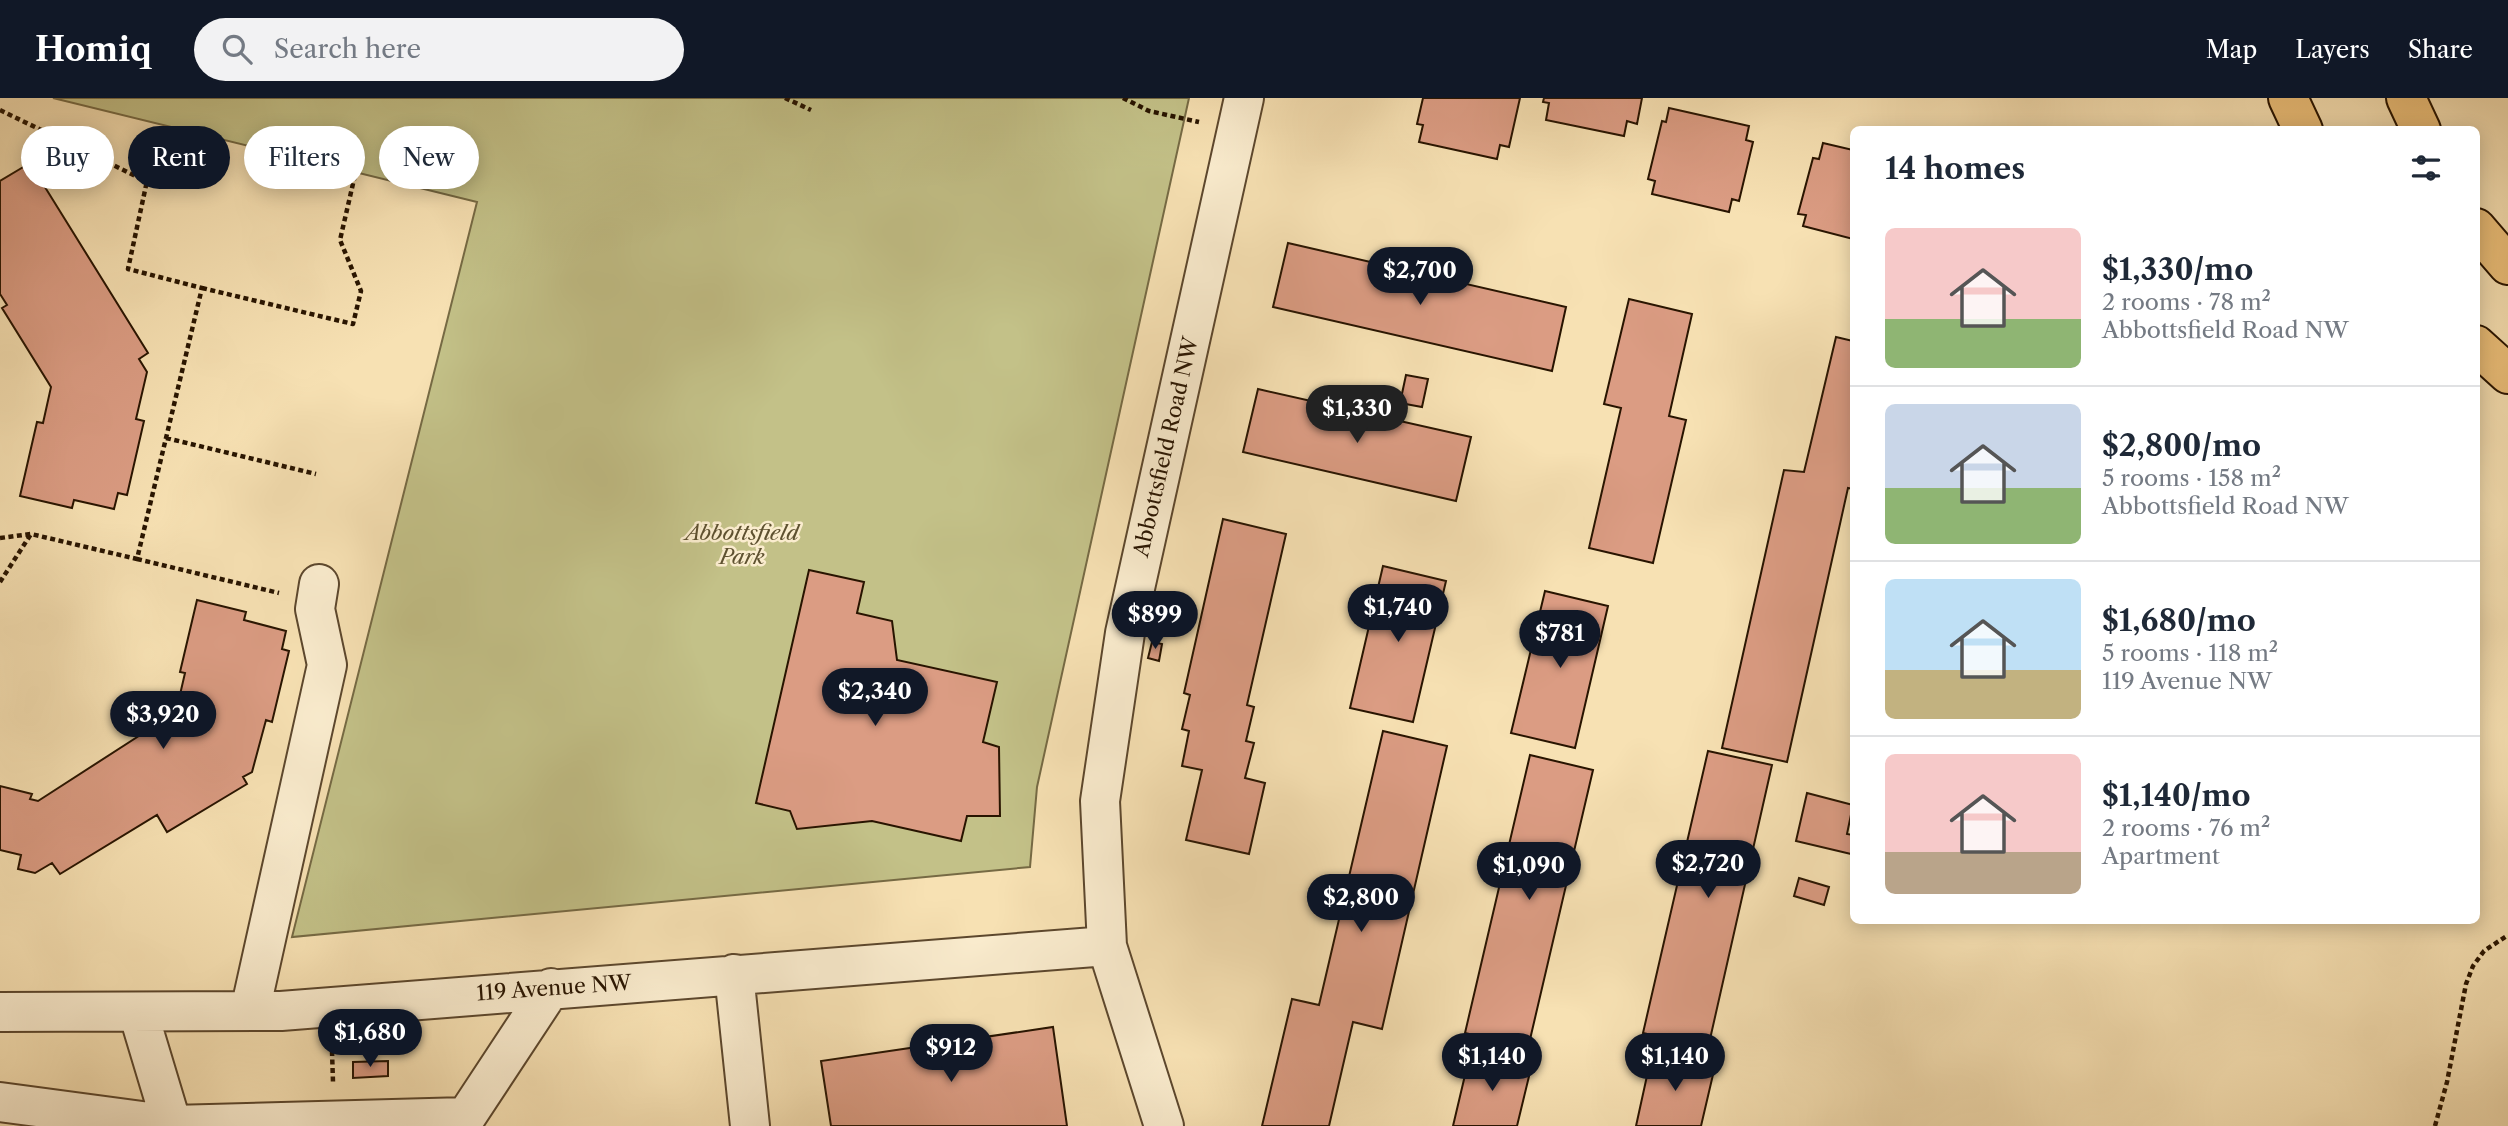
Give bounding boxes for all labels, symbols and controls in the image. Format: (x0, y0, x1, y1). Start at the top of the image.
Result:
search box (194, 18, 684, 81)
text: Homiq (35, 29, 152, 70)
icon: search (218, 30, 256, 68)
text: Search here (274, 33, 421, 65)
text: Map (2206, 35, 2257, 64)
text: Layers (2295, 35, 2370, 64)
text: Share (2408, 35, 2473, 64)
chip: Buy (21, 126, 114, 189)
chip: Rent (128, 126, 230, 189)
chip: Filters (244, 126, 365, 189)
chip: New (379, 126, 479, 189)
icon: filters (2407, 149, 2445, 187)
text: 14 homes (1885, 150, 2025, 187)
pin: $2,700 (1363, 248, 1477, 307)
text: $1,330/mo (2102, 251, 2253, 288)
text: $2,700 (1383, 256, 1457, 284)
icon: home (1941, 256, 2025, 340)
text: 2 rooms · 78 m² (2102, 288, 2271, 316)
text: Abbottsfield Road NW (2102, 316, 2349, 344)
street label: Abbottsfield Road NW (1128, 333, 1203, 560)
pin: $1,330 (1300, 386, 1414, 445)
text: $1,330 (1322, 394, 1392, 422)
text: $2,800/mo (2102, 427, 2261, 464)
icon: home (1941, 432, 2025, 516)
text: 5 rooms · 158 m² (2102, 464, 2281, 492)
text: Abbottsfield Road NW (2102, 492, 2349, 520)
park label: Abbottsfield Park (682, 520, 801, 569)
pin: $1,740 (1341, 584, 1455, 644)
pin: $899 (1114, 592, 1196, 651)
text: $1,740 (1364, 593, 1432, 621)
text: $899 (1128, 600, 1182, 628)
text: $1,680/mo (2102, 602, 2256, 639)
icon: home (1941, 607, 2025, 691)
pin: $781 (1519, 610, 1601, 670)
text: $781 (1535, 619, 1585, 647)
text: 5 rooms · 118 m² (2102, 639, 2278, 667)
text: 119 Avenue NW (2102, 667, 2272, 695)
pin: $2,340 (818, 668, 932, 728)
text: $2,340 (838, 677, 912, 705)
pin: $3,920 (106, 692, 220, 751)
text: $3,920 (126, 700, 200, 728)
text: $1,140/mo (2102, 777, 2251, 814)
icon: home (1941, 782, 2025, 866)
text: 2 rooms · 76 m² (2102, 814, 2270, 842)
pin: $2,720 (1651, 840, 1765, 900)
pin: $1,090 (1472, 842, 1586, 902)
text: Apartment (2102, 842, 2220, 870)
text: $2,720 (1672, 849, 1744, 877)
text: $1,090 (1493, 851, 1565, 879)
pin: $2,800 (1304, 874, 1418, 934)
text: $2,800 (1323, 883, 1399, 911)
street label: 119 Avenue NW (476, 970, 633, 1005)
pin: $1,680 (313, 1010, 427, 1069)
text: $1,680 (334, 1018, 406, 1046)
pin: $912 (910, 1024, 992, 1084)
text: $912 (926, 1033, 976, 1061)
pin: $1,140 (1435, 1034, 1549, 1093)
pin: $1,140 (1618, 1034, 1732, 1093)
text: $1,140 (1458, 1042, 1526, 1070)
text: $1,140 (1641, 1042, 1709, 1070)

